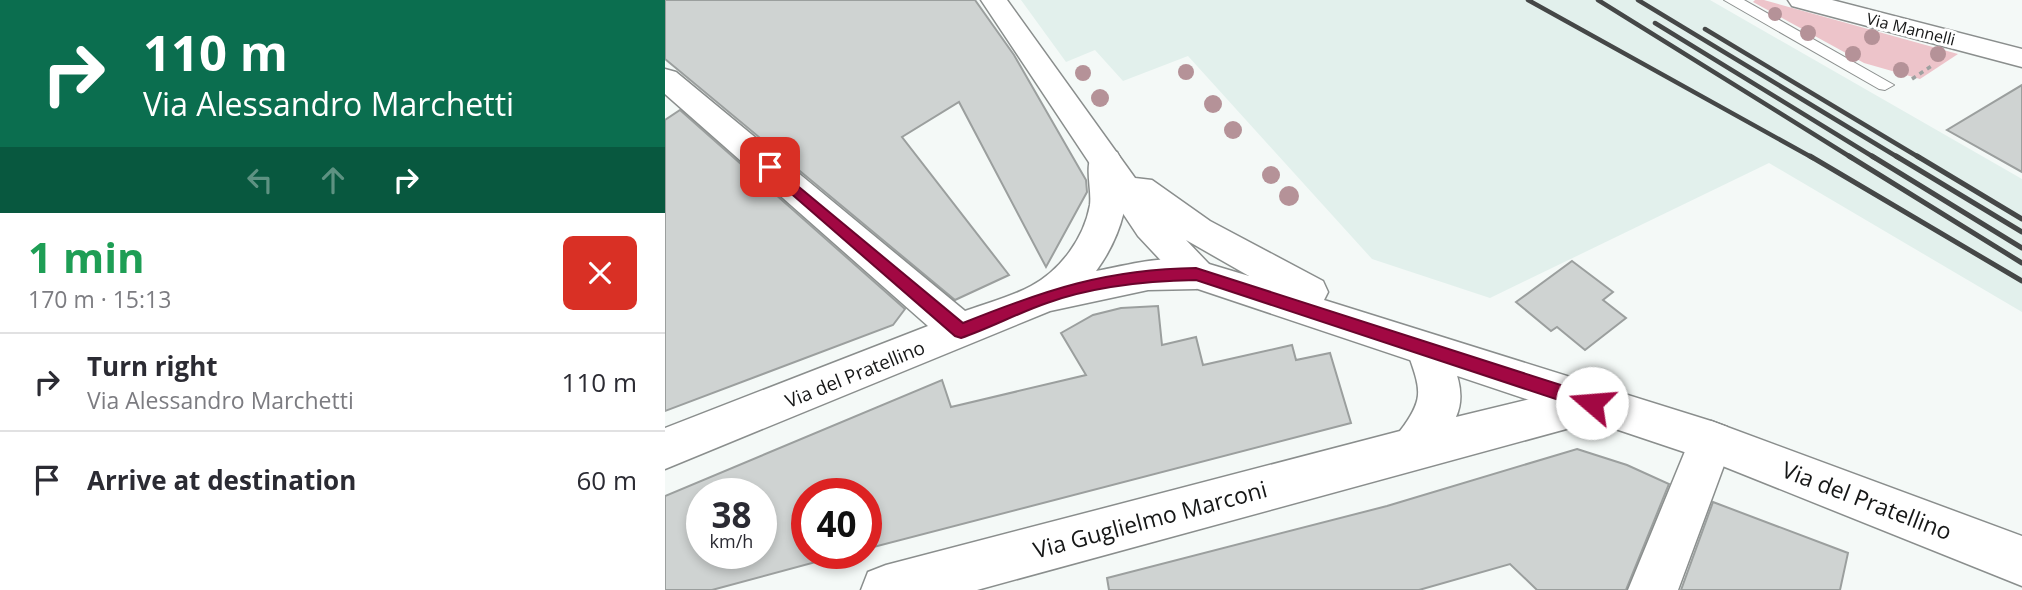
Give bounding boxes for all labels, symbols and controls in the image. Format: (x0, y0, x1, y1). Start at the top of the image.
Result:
street label: Via Mannelli (1864, 7, 1958, 51)
text: 110 m (143, 19, 288, 85)
icon: right (28, 28, 119, 119)
text: Via Alessandro Marchetti (143, 82, 514, 125)
pin (740, 137, 800, 197)
icon: arrive (751, 148, 789, 186)
icon: left (241, 161, 279, 199)
icon: ahead (314, 161, 352, 199)
icon: right (387, 161, 425, 199)
text: 1 min (28, 228, 145, 285)
button: close (563, 236, 637, 310)
text: 170 m · 15:13 (28, 283, 171, 315)
street label: Via del Pratellino (781, 334, 929, 414)
text: Turn right (87, 348, 218, 384)
icon: right (28, 363, 66, 401)
text: 110 m (562, 364, 637, 400)
position arrow (1555, 366, 1629, 440)
text: Via Alessandro Marchetti (87, 384, 354, 416)
street label: Via del Pratellino (1777, 453, 1957, 547)
icon: arrive (28, 461, 66, 499)
text: Arrive at destination (87, 462, 356, 498)
text: 60 m (576, 462, 637, 498)
street label: Via Guglielmo Marconi (1030, 472, 1270, 566)
speed limit sign: 40 (791, 478, 882, 569)
text: 38 (711, 491, 752, 538)
text: km/h (710, 529, 753, 553)

